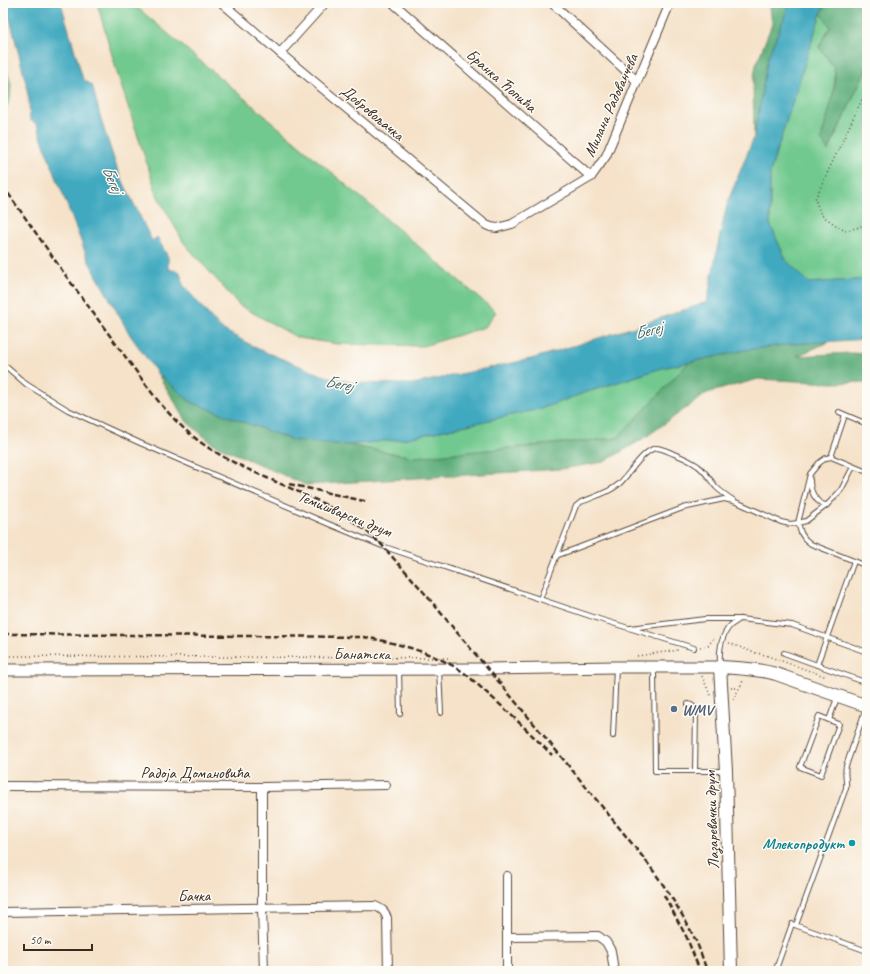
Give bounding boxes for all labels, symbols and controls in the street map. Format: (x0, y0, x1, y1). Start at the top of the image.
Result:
street label: Бранка Ћопића (462, 45, 541, 117)
street label: Милана Радованчева (579, 49, 643, 160)
street label: Добровољачка (337, 81, 409, 146)
water label: Бегеј (97, 162, 130, 200)
water label: Бегеј (632, 315, 669, 344)
water label: Бегеј (323, 371, 359, 397)
street label: Темишварски друм (295, 486, 396, 542)
street label: Банатска (334, 644, 392, 664)
place label: WMV (682, 700, 716, 720)
marker: WMV (669, 704, 679, 714)
street label: Радоја Домановића (140, 763, 251, 783)
street label: Лазаревачки друм (700, 769, 724, 869)
place label: Млекопродукт (763, 834, 845, 854)
marker: Млекопродукт (847, 838, 857, 848)
street label: Бачка (178, 886, 212, 906)
scale bar (24, 926, 92, 952)
text: 50 m (30, 932, 52, 948)

